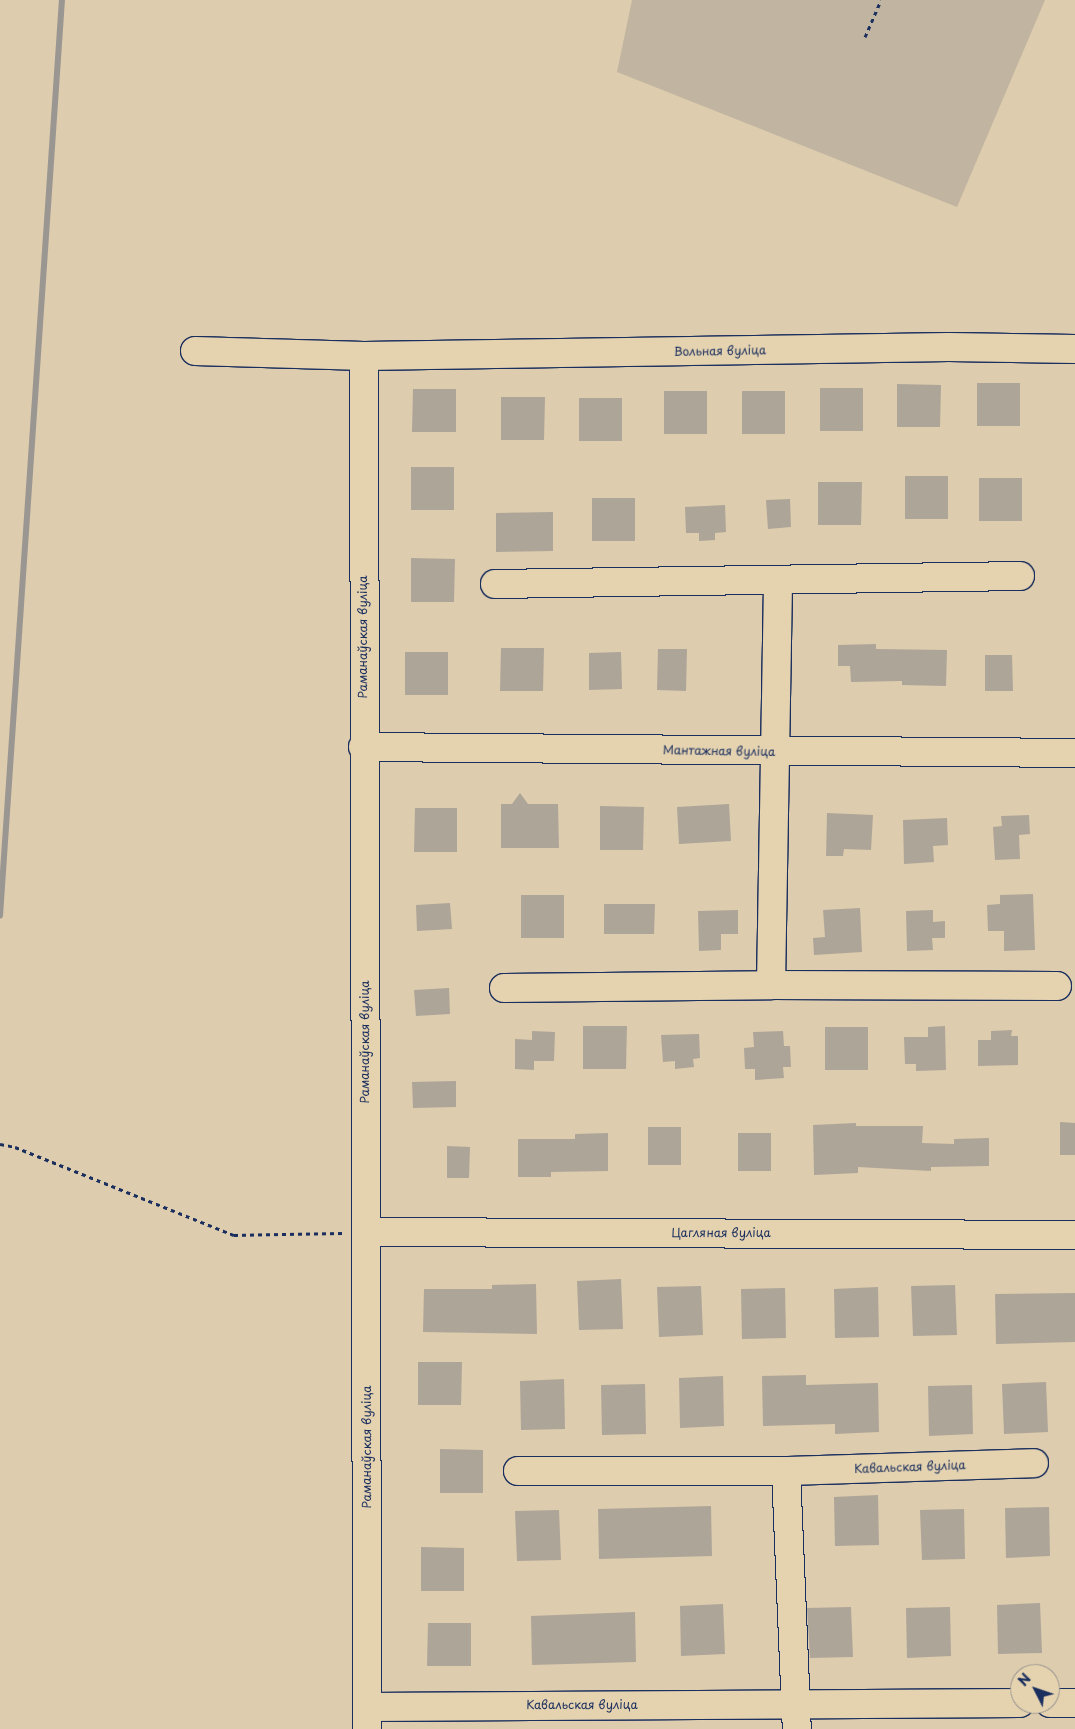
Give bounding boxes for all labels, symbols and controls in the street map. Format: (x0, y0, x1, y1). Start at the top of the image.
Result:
street label: Вольная вуліца (673, 343, 767, 359)
street label: Раманаўская вуліца (356, 575, 370, 699)
street label: Мантажная вуліца (662, 743, 776, 759)
street label: Раманаўская вуліца (358, 980, 372, 1104)
street label: Цагляная вуліца (671, 1226, 771, 1240)
street label: Раманаўская вуліца (360, 1385, 374, 1509)
street label: Кавальская вуліца (854, 1458, 966, 1476)
north arrow (1010, 1664, 1060, 1714)
text: N (1012, 1668, 1036, 1691)
street label: Кавальская вуліца (526, 1698, 638, 1712)

